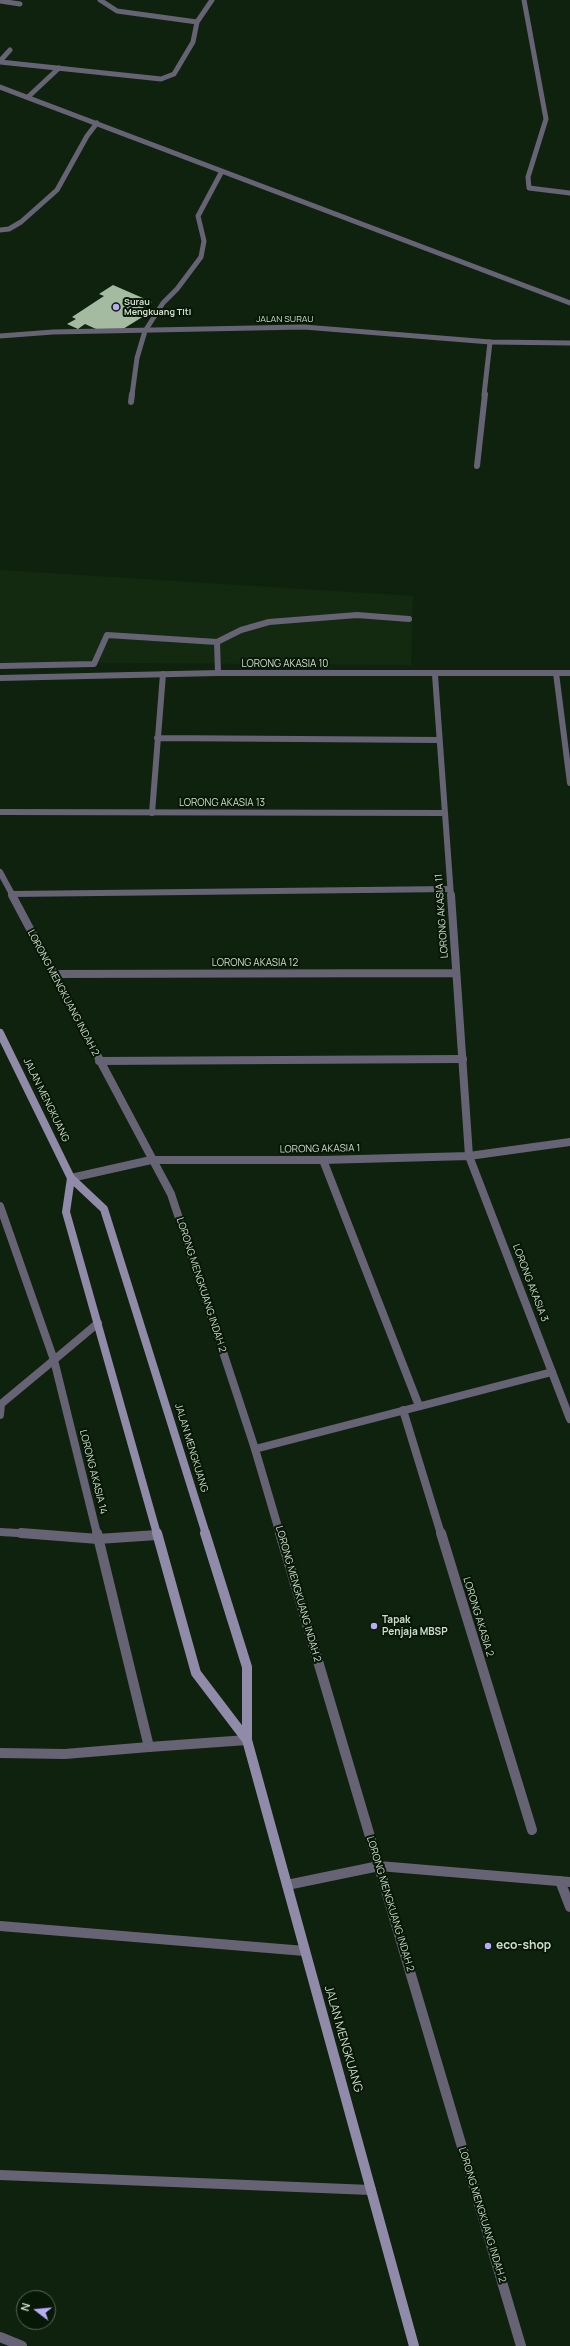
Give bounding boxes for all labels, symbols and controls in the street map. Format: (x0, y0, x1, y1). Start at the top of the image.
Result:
place label: Surau Mengkuang Titi (124, 297, 191, 318)
marker: Surau Mengkuang Titi (111, 302, 121, 312)
street label: JALAN SURAU (256, 314, 314, 324)
street label: LORONG AKASIA 10 (242, 658, 328, 670)
street label: LORONG AKASIA 13 (179, 797, 265, 809)
street label: LORONG AKASIA 11 (433, 873, 451, 959)
street label: LORONG MENGKUANG INDAH 2 (25, 928, 101, 1058)
street label: LORONG AKASIA 12 (212, 957, 298, 969)
street label: JALAN MENGKUANG (20, 1056, 72, 1144)
street label: LORONG AKASIA 1 (280, 1142, 360, 1156)
street label: LORONG MENGKUANG INDAH 2 (174, 1216, 228, 1354)
street label: LORONG AKASIA 3 (510, 1242, 550, 1324)
street label: JALAN MENGKUANG (172, 1402, 210, 1494)
street label: LORONG AKASIA 14 (77, 1429, 109, 1515)
street label: LORONG MENGKUANG INDAH 2 (273, 1525, 323, 1663)
street label: LORONG AKASIA 2 (460, 1576, 496, 1658)
place label: Tapak Penjaja MBSP (382, 1614, 448, 1638)
marker: Tapak Penjaja MBSP (369, 1621, 379, 1631)
street label: LORONG MENGKUANG INDAH 2 (364, 1835, 416, 1973)
place label: eco-shop (496, 1939, 551, 1953)
marker: eco-shop (483, 1941, 493, 1951)
street label: JALAN MENGKUANG (321, 1984, 365, 2094)
street label: LORONG MENGKUANG INDAH 2 (456, 2146, 508, 2284)
north arrow (16, 2290, 56, 2330)
text: N (17, 2301, 33, 2313)

